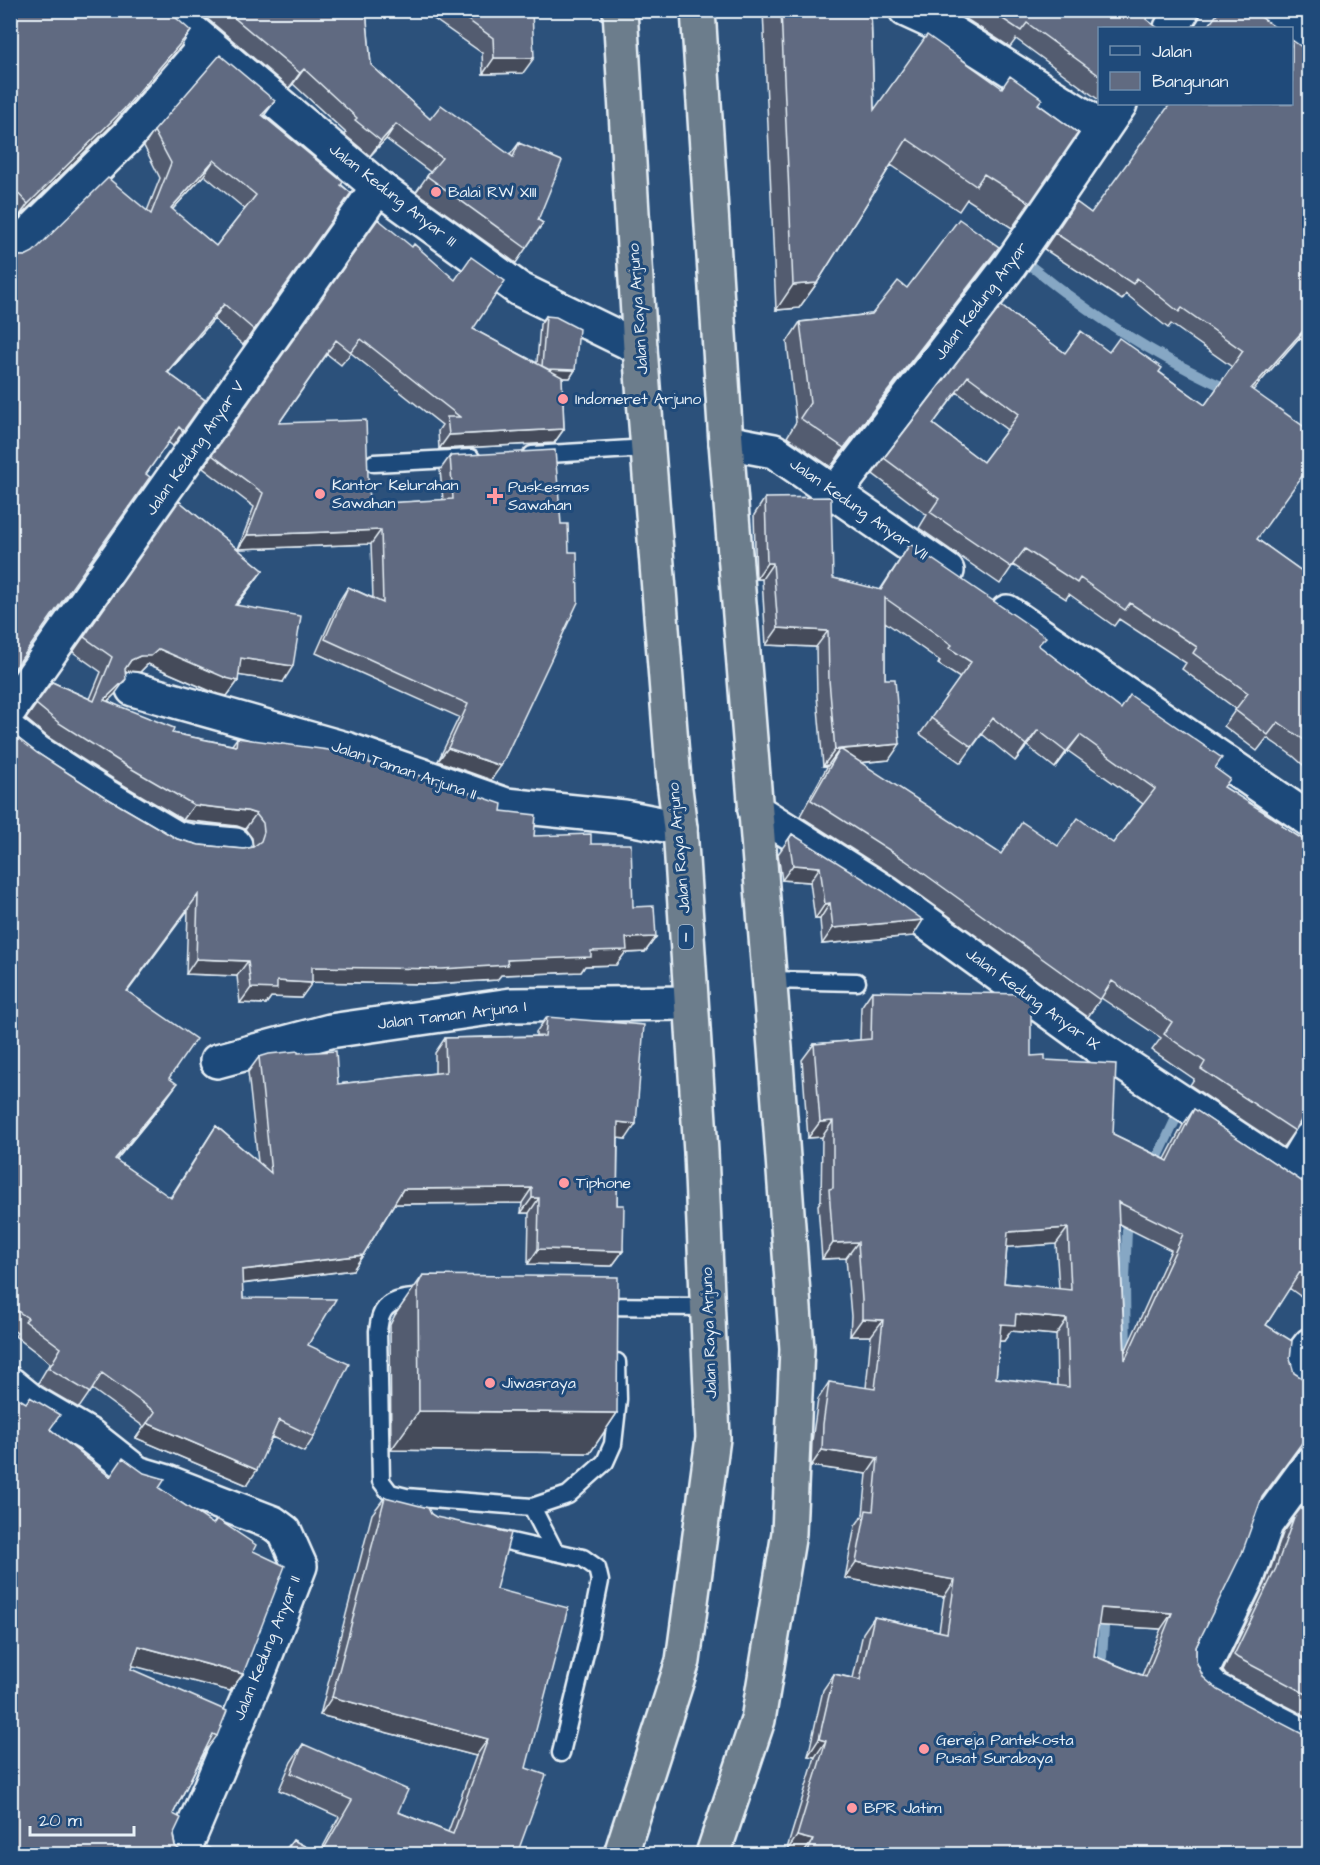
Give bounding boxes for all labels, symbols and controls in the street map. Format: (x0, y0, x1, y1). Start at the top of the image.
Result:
legend (1098, 27, 1293, 105)
text: Jalan (1152, 39, 1192, 64)
text: Bangunan (1152, 69, 1229, 95)
street label: Jalan Kedung Anyar III (324, 138, 462, 253)
place label: Balai RW XIII (448, 181, 537, 203)
marker: Balai RW XIII (429, 185, 443, 199)
street label: Jalan Kedung Anyar (929, 237, 1034, 365)
street label: Jalan Raya Arjuno (622, 243, 655, 375)
street label: Jalan Kedung Anyar V (140, 376, 251, 520)
place label: Indomeret Arjuno (575, 388, 701, 410)
marker: Indomeret Arjuno (556, 392, 570, 406)
street label: Jalan Kedung Anyar VII (785, 453, 933, 566)
place label: Kantor Kelurahan Sawahan (332, 474, 459, 514)
place label: Puskesmas Sawahan (508, 476, 590, 516)
marker: Kantor Kelurahan Sawahan (313, 487, 327, 501)
marker: Puskesmas Sawahan (486, 487, 504, 505)
street label: Jalan Taman Arjuna II (328, 735, 480, 805)
street label: Jalan Raya Arjuno (662, 781, 697, 915)
road number: 1 (678, 925, 694, 949)
street label: Jalan Kedung Anyar IX (961, 943, 1105, 1056)
street label: Jalan Taman Arjuna I (376, 995, 528, 1035)
place label: Tiphone (576, 1172, 631, 1194)
marker: Tiphone (557, 1176, 571, 1190)
street label: Jalan Raya Arjuno (696, 1267, 723, 1399)
place label: Jiwasraya (502, 1372, 576, 1395)
marker: Jiwasraya (483, 1376, 497, 1390)
street label: Jalan Kedung Anyar II (228, 1572, 307, 1724)
place label: Gereja Pantekosta Pusat Surabaya (936, 1729, 1074, 1770)
marker: Gereja Pantekosta Pusat Surabaya (917, 1742, 931, 1756)
place label: BPR Jatim (864, 1797, 942, 1819)
scale bar (30, 1799, 134, 1837)
marker: BPR Jatim (845, 1801, 859, 1815)
text: 20 m (39, 1808, 82, 1833)

